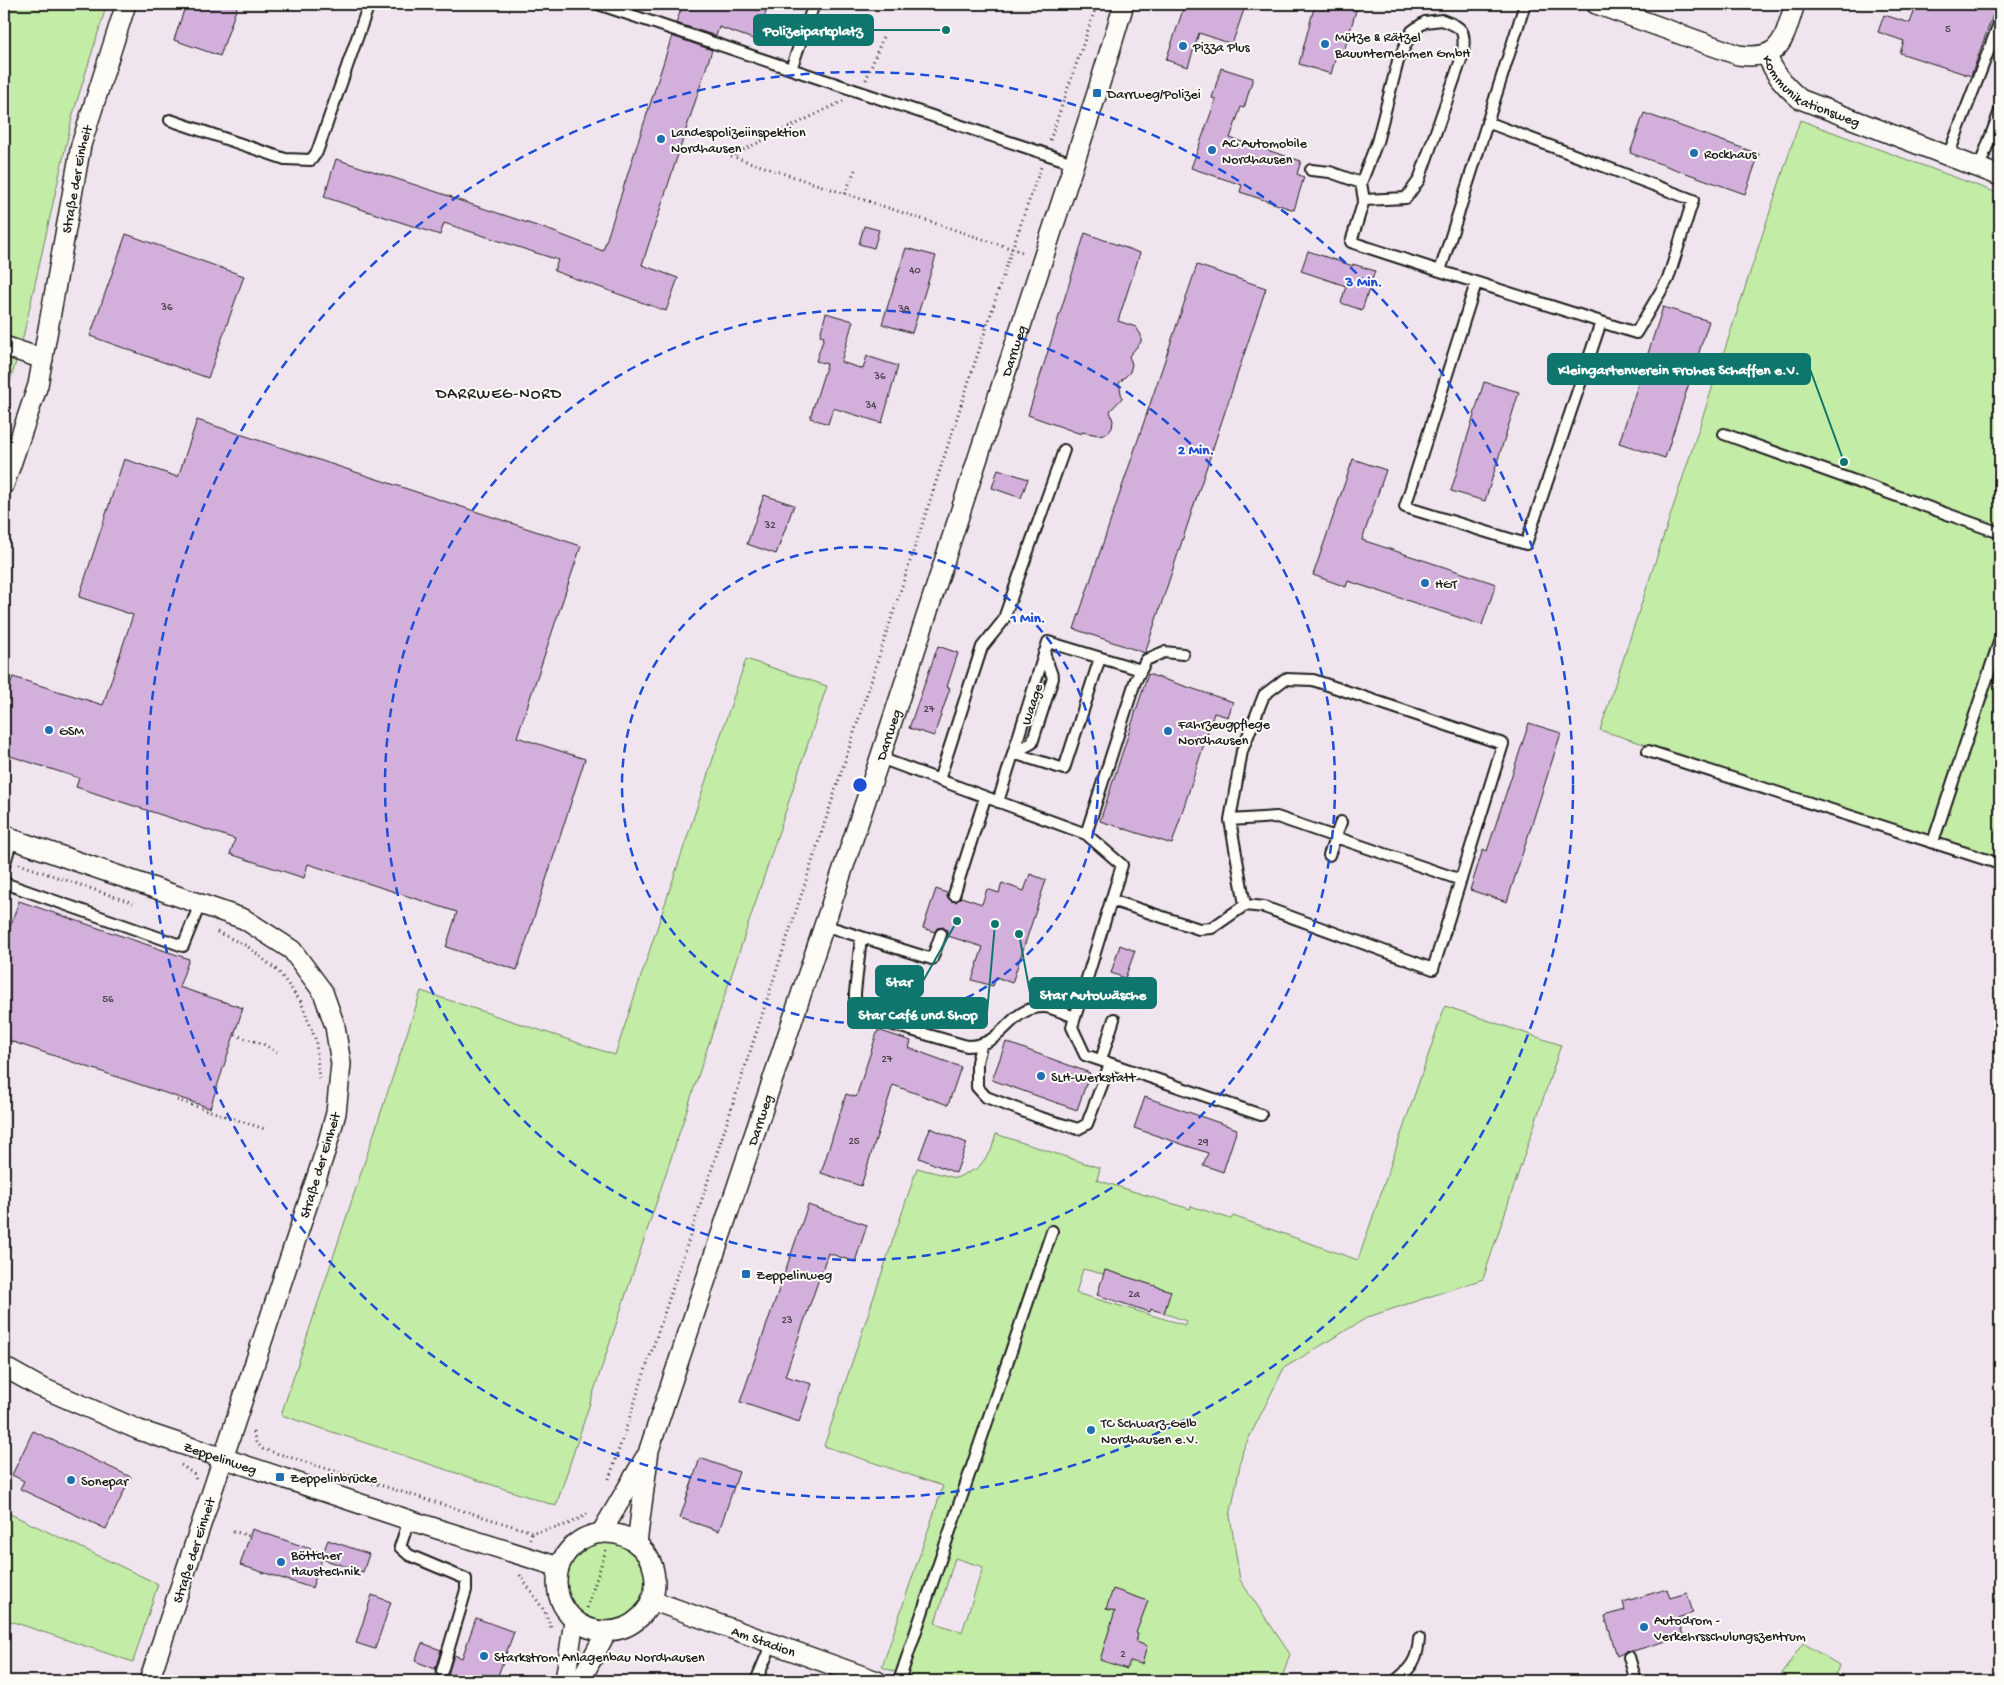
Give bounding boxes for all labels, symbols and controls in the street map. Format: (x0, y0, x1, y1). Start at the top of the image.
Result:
callout: Polizeiparkplatz (754, 15, 873, 45)
text: Polizeiparkplatz (762, 23, 864, 41)
house number: 5 (1945, 24, 1951, 36)
place label: Mütze & Rätzel Bauunternehmen GmbH (1334, 30, 1471, 63)
marker: Mütze & Rätzel Bauunternehmen GmbH (1319, 38, 1331, 50)
marker: Pizza Plus (1177, 40, 1189, 52)
place label: Pizza Plus (1192, 40, 1251, 57)
street label: Kommunikationsweg (1757, 53, 1862, 132)
marker: Darrweg/Polizei (1091, 87, 1103, 99)
place label: Darrweg/Polizei (1106, 87, 1201, 104)
street label: Straße der Einheit (59, 122, 98, 235)
place label: Landespolizeiinspektion Nordhausen (671, 125, 806, 158)
marker: Landespolizeiinspektion Nordhausen (655, 133, 667, 145)
place label: AC Automobile Nordhausen (1222, 136, 1308, 169)
marker: AC Automobile Nordhausen (1206, 144, 1218, 156)
marker: Rockhaus (1688, 147, 1700, 159)
place label: Rockhaus (1704, 147, 1757, 164)
house number: 40 (909, 265, 921, 277)
text: 3 Min. (1345, 274, 1382, 292)
house number: 36 (160, 302, 173, 314)
house number: 38 (897, 304, 910, 316)
street label: Darrweg (999, 323, 1032, 380)
callout: Kleingartenverein Frohes Schaffen e.V. (1548, 354, 1810, 384)
text: Kleingartenverein Frohes Schaffen e.V. (1557, 362, 1800, 380)
house number: 36 (873, 371, 886, 383)
district label: DARRWEG-NORD (435, 386, 562, 405)
house number: 34 (865, 400, 877, 412)
text: 2 Min. (1178, 442, 1214, 460)
house number: 32 (763, 520, 776, 532)
marker: HGT (1419, 577, 1431, 589)
place label: HGT (1435, 577, 1458, 594)
text: 1 Min. (1009, 610, 1046, 628)
street label: Waage (1019, 681, 1048, 728)
house number: 27 (923, 704, 935, 716)
street label: Darrweg (873, 707, 906, 764)
place label: Fahrzeugpflege Nordhausen (1177, 717, 1271, 750)
marker: GSM (43, 724, 55, 736)
place label: GSM (59, 724, 84, 741)
marker: Fahrzeugpflege Nordhausen (1162, 725, 1174, 737)
centre of rings (851, 776, 869, 794)
callout: Star (876, 966, 923, 996)
text: Star (886, 974, 914, 992)
callout: Star Autowäsche (1030, 978, 1156, 1008)
text: Star Autowäsche (1040, 987, 1147, 1005)
house number: 56 (102, 994, 114, 1006)
callout: Star Café und Shop (848, 998, 987, 1028)
text: Star Café und Shop (858, 1007, 978, 1025)
house number: 27 (881, 1054, 893, 1066)
marker: SLH-Werkstatt (1035, 1070, 1047, 1082)
place label: SLH-Werkstatt (1051, 1070, 1137, 1087)
street label: Darrweg (745, 1093, 778, 1149)
street label: Straße der Einheit (297, 1110, 346, 1221)
house number: 25 (848, 1136, 860, 1148)
house number: 29 (1198, 1137, 1209, 1149)
marker: Zeppelinweg (740, 1268, 752, 1280)
place label: Zeppelinweg (756, 1268, 832, 1285)
house number: 2a (1128, 1289, 1141, 1301)
house number: 23 (781, 1315, 793, 1327)
place label: TC Schwarz-Gelb Nordhausen e.V. (1100, 1416, 1199, 1449)
marker: TC Schwarz-Gelb Nordhausen e.V. (1085, 1424, 1097, 1436)
street label: Zeppelinweg (181, 1439, 259, 1480)
marker: Zeppelinbrücke (274, 1471, 286, 1483)
place label: Zeppelinbrücke (290, 1471, 378, 1488)
marker: Sonepar (65, 1474, 77, 1486)
place label: Sonepar (81, 1474, 129, 1491)
street label: Straße der Einheit (170, 1495, 221, 1606)
place label: Böttcher Haustechnik (290, 1548, 361, 1581)
marker: Böttcher Haustechnik (275, 1556, 287, 1568)
place label: Autodrom - Verkehrsschulungszentrum (1653, 1613, 1806, 1646)
marker: Autodrom - Verkehrsschulungszentrum (1638, 1621, 1650, 1633)
street label: Am Stadion (729, 1624, 798, 1662)
house number: 2 (1120, 1649, 1126, 1661)
marker: Starkstrom Anlagenbau Nordhausen (478, 1650, 490, 1662)
place label: Starkstrom Anlagenbau Nordhausen (494, 1650, 705, 1667)

